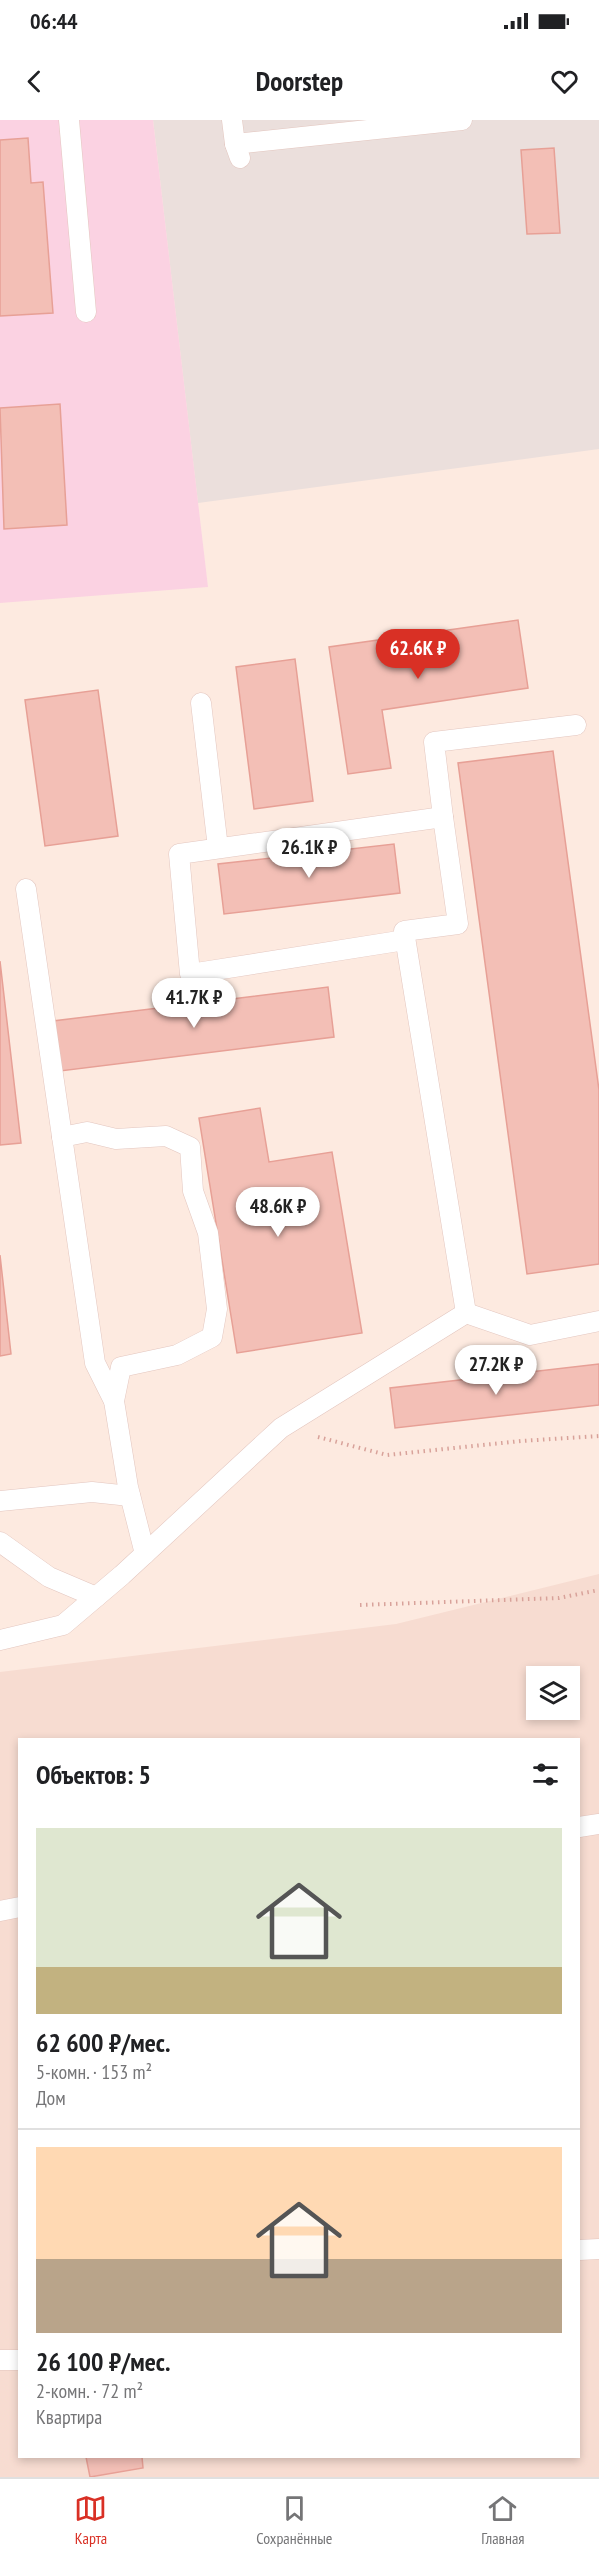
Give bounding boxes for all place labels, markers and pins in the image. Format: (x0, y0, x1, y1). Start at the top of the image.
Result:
pin: 62.6K ₽ (363, 629, 473, 680)
pin: 26.1K ₽ (254, 828, 364, 879)
pin: 41.7K ₽ (139, 978, 249, 1029)
pin: 48.6K ₽ (223, 1187, 333, 1238)
pin: 27.2K ₽ (441, 1345, 551, 1396)

